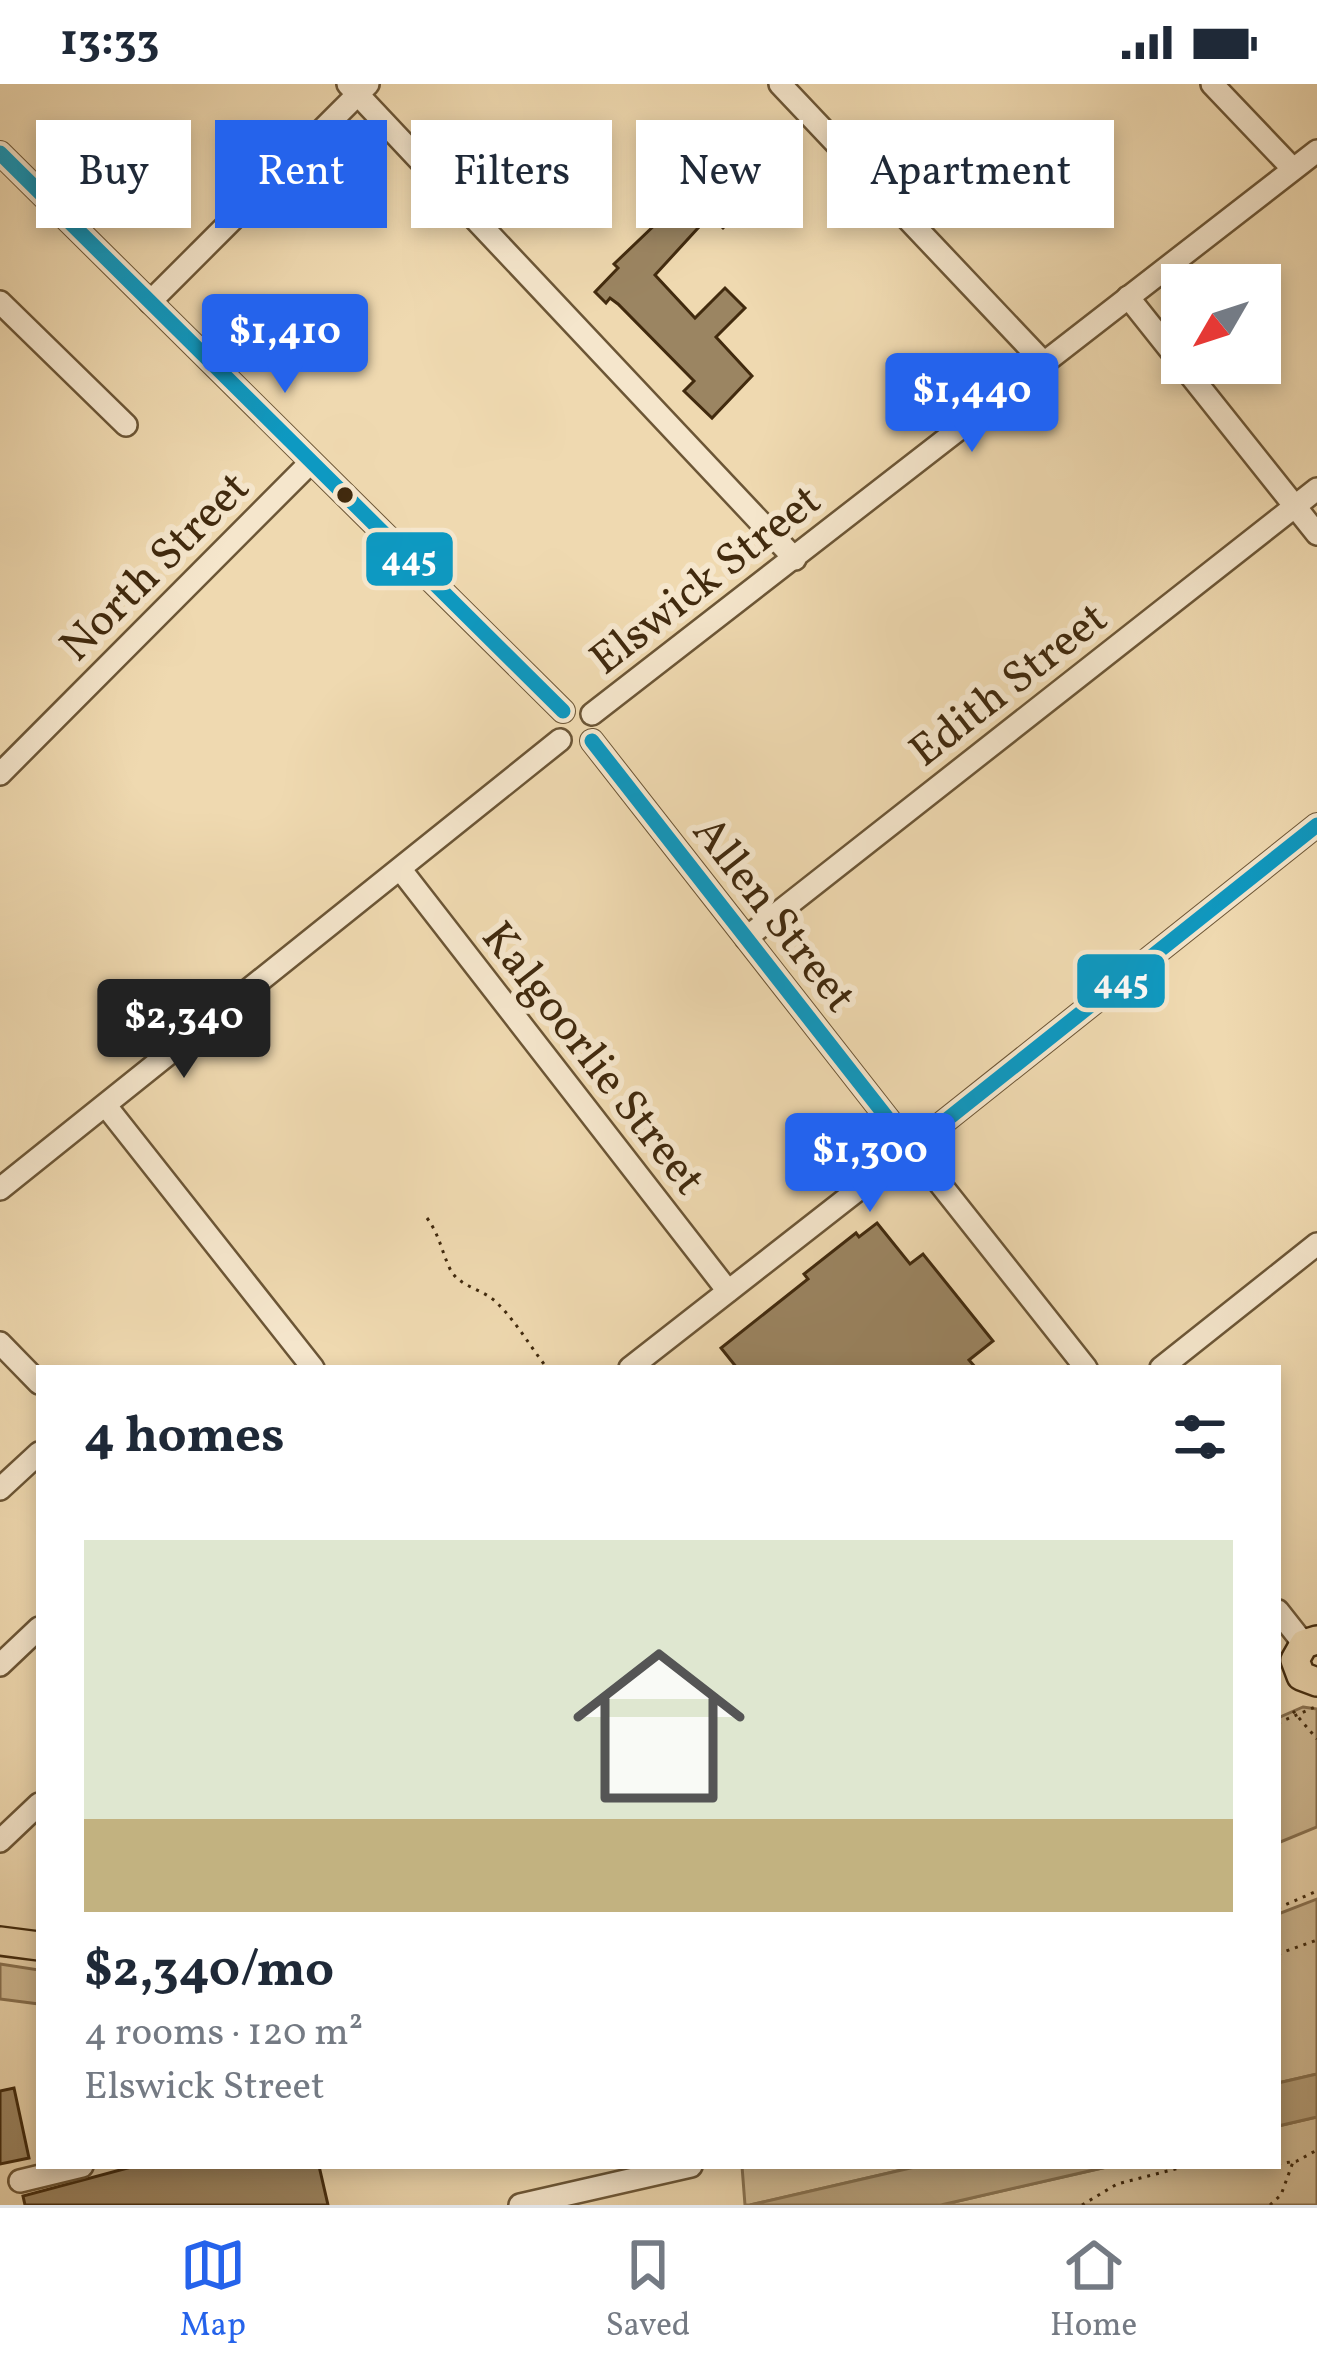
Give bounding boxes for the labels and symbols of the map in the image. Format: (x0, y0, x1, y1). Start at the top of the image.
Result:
north arrow (1161, 264, 1281, 384)
pin: $1,410 (187, 294, 383, 396)
pin: $1,440 (874, 353, 1070, 455)
street label: North Street (47, 459, 265, 677)
street label: Elswick Street (578, 471, 836, 692)
unlabelled marker (334, 484, 356, 506)
line badge: 445 (364, 530, 455, 588)
text: 445 (381, 539, 437, 585)
street label: Edith Street (898, 589, 1122, 784)
street label: Allen Street (676, 804, 869, 1027)
street label: Kalgoorlie Street (465, 910, 718, 1210)
line badge: 445 (1075, 952, 1167, 1010)
text: 445 (1093, 962, 1149, 1008)
pin: $2,340 (86, 979, 282, 1081)
pin: $1,300 (772, 1113, 968, 1215)

